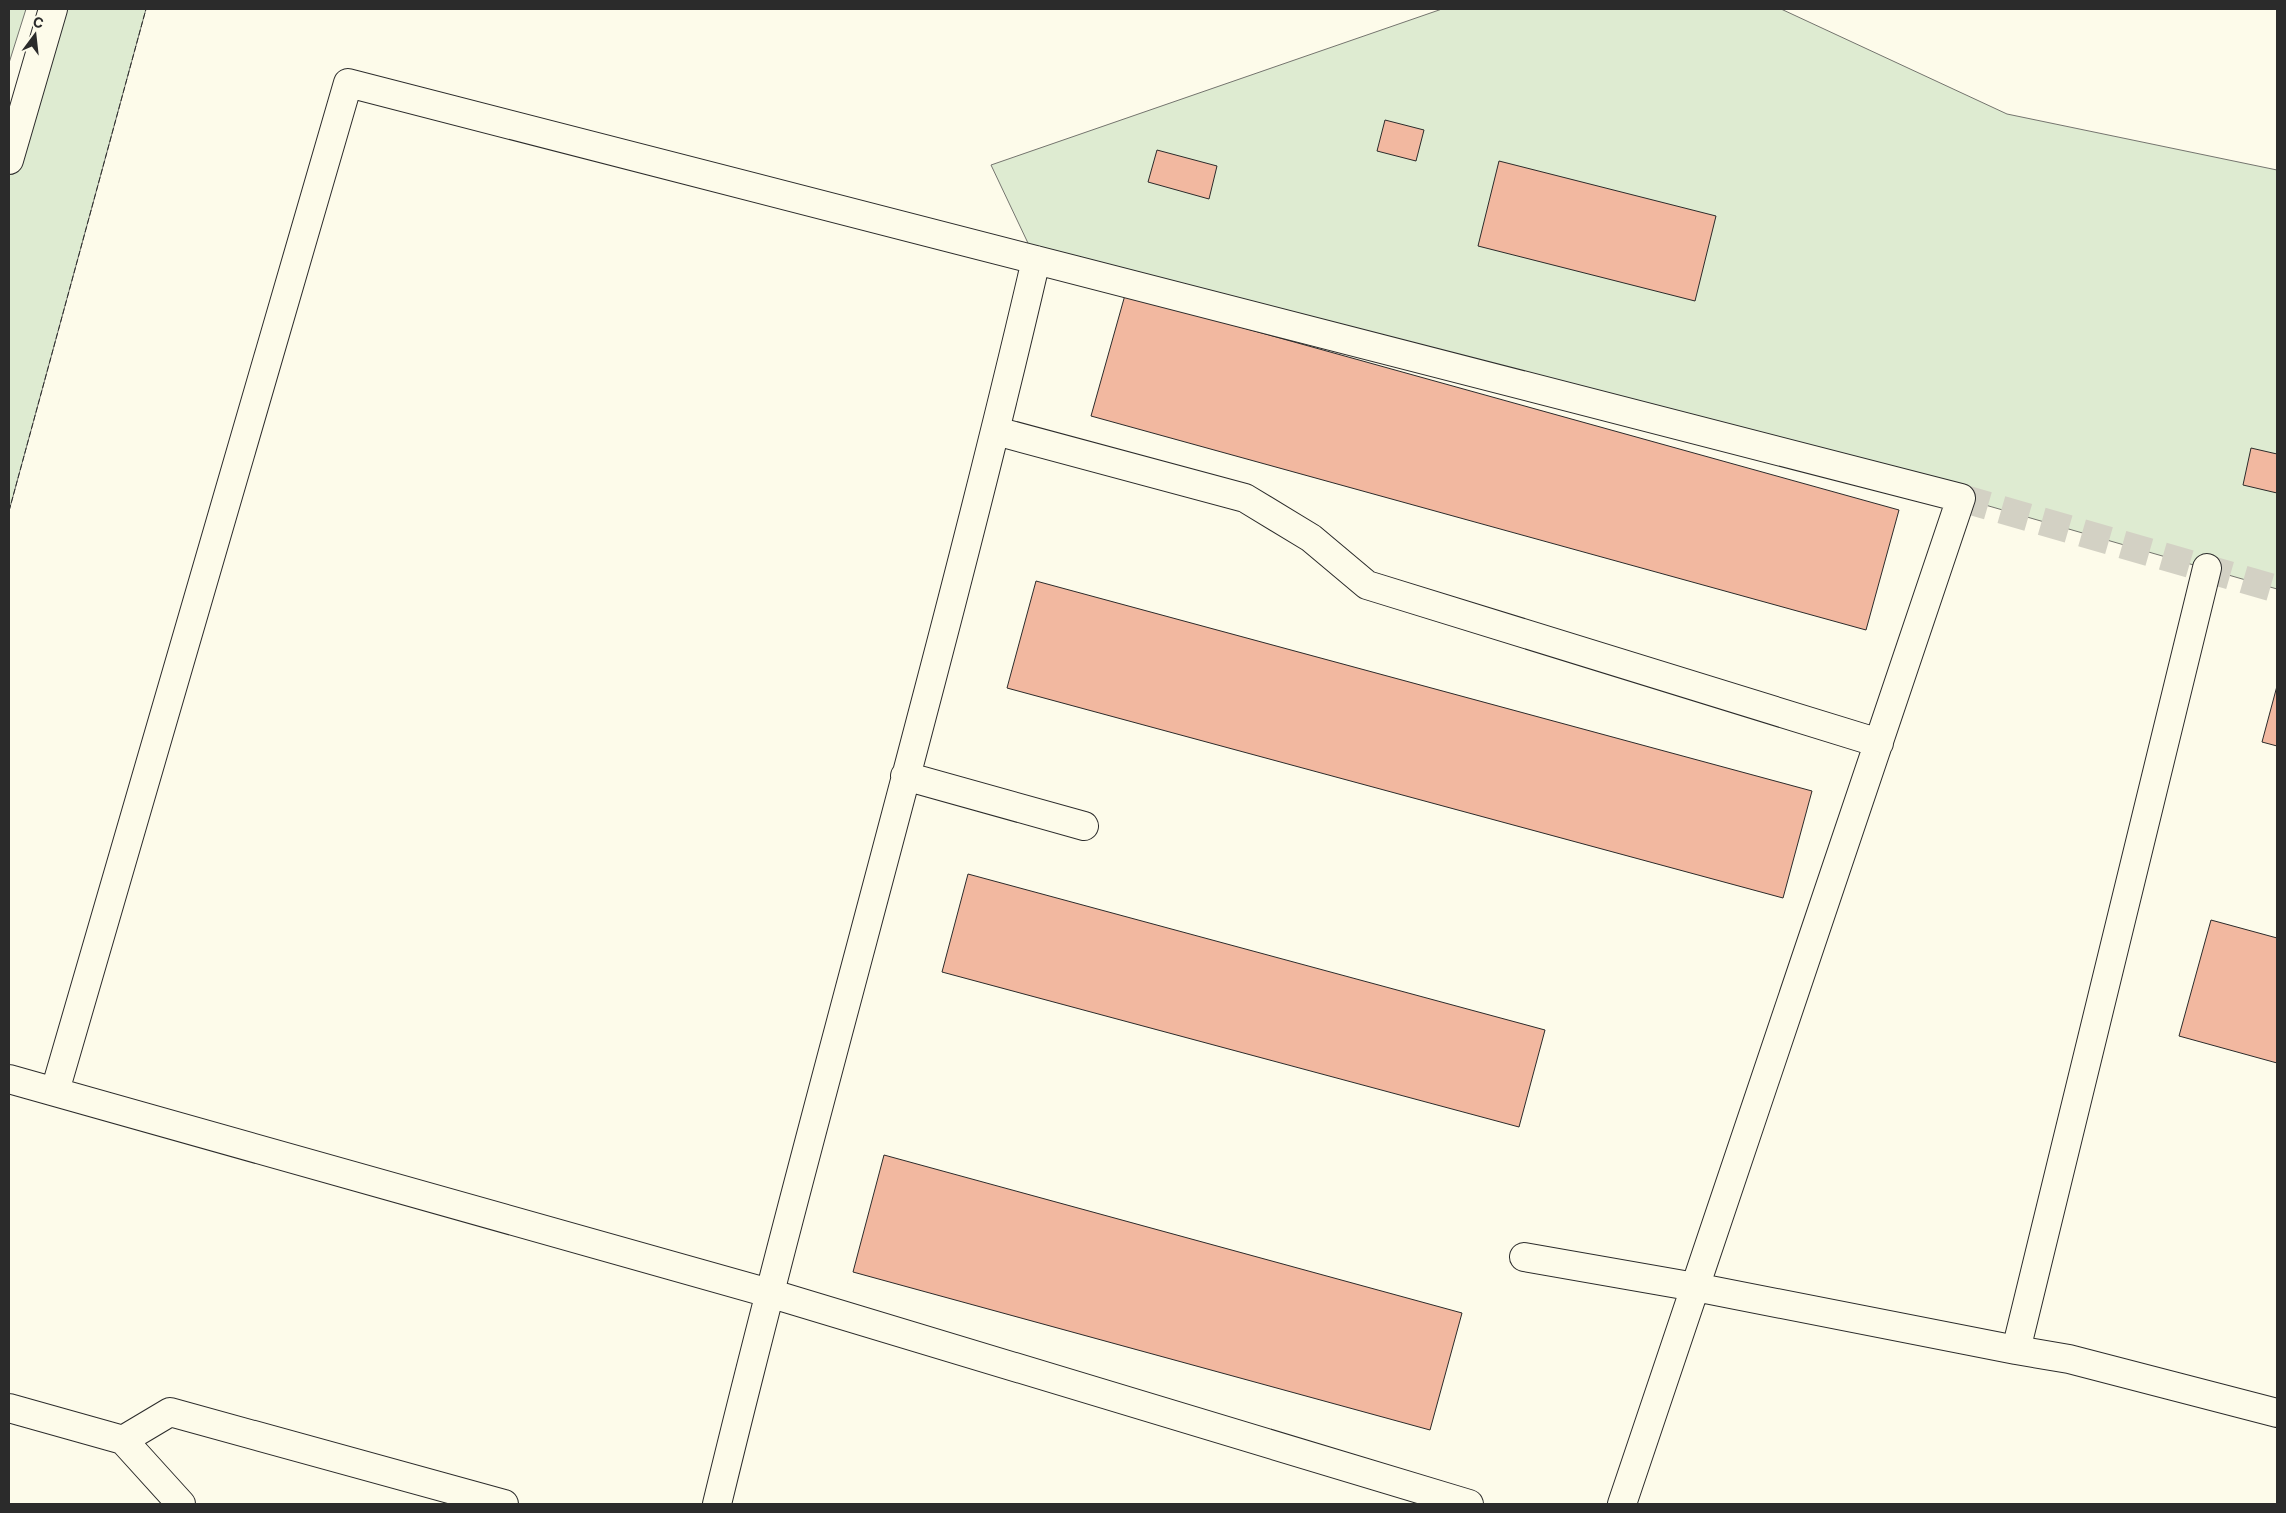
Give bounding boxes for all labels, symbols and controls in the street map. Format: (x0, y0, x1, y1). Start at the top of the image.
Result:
north arrow (10, 10, 60, 60)
text: С (31, 12, 46, 32)

